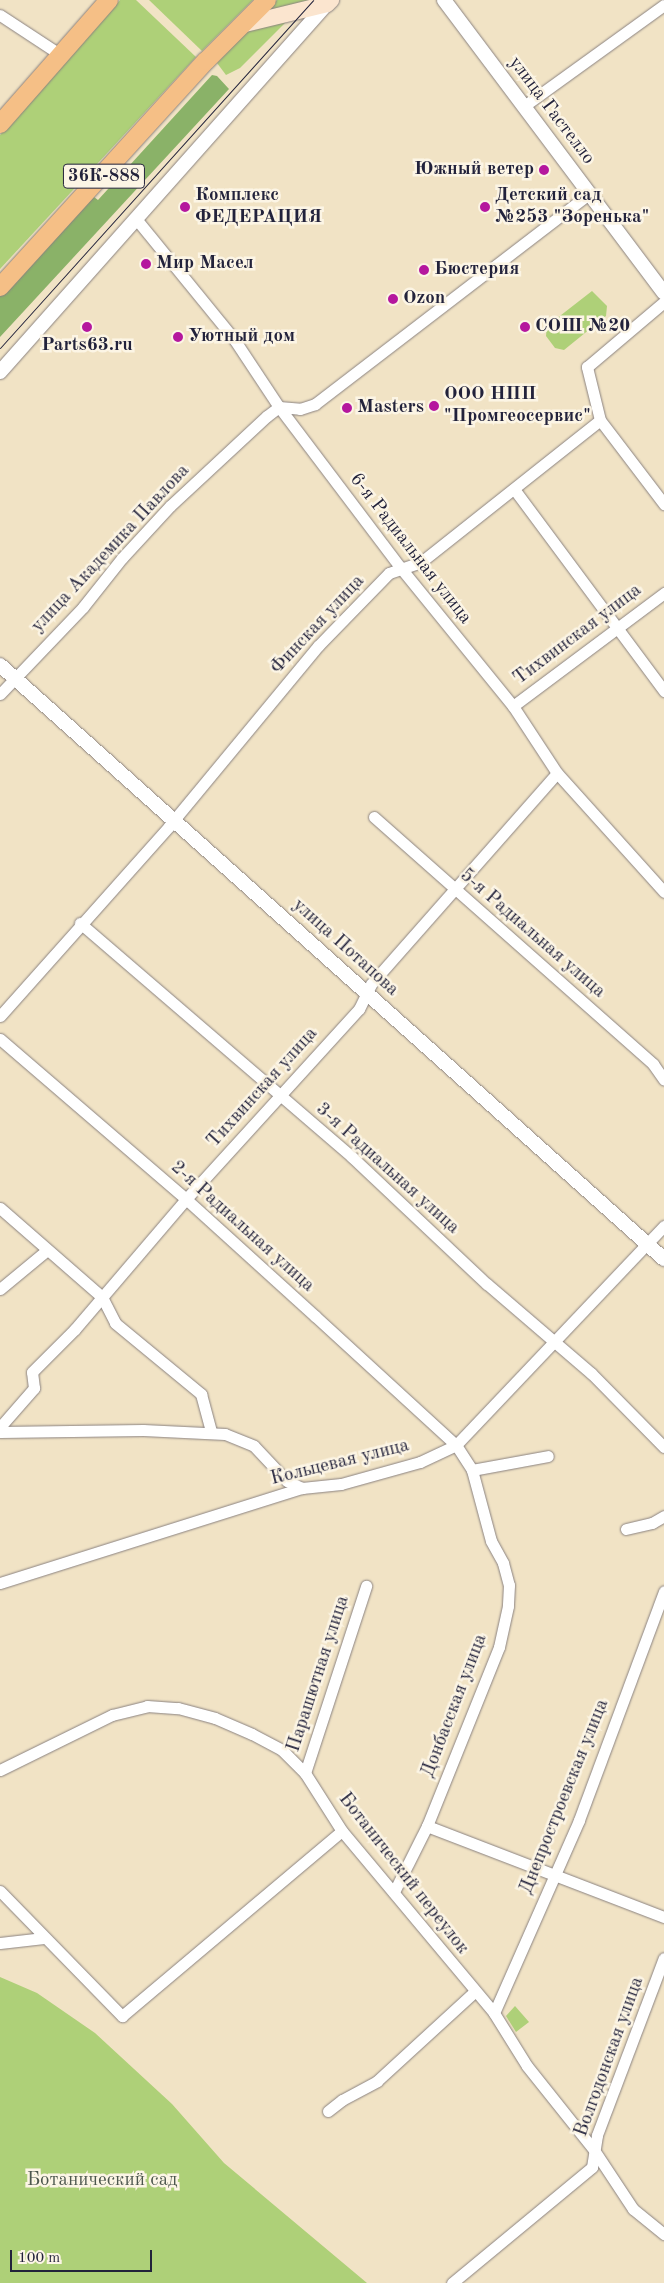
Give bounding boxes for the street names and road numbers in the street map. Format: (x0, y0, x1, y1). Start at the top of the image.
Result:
street label: улица Гастелло (503, 53, 599, 169)
road number: 36К-888 (63, 160, 145, 192)
street label: улица Академика Павлова (27, 460, 195, 638)
street label: 6-я Радиальная улица (344, 469, 476, 629)
street label: Финская улица (266, 571, 370, 679)
street label: Тихвинская улица (509, 579, 647, 691)
street label: 5-я Радиальная улица (455, 865, 609, 1003)
street label: улица Потапова (287, 894, 403, 1002)
street label: Тихвинская улица (203, 1023, 323, 1153)
street label: 3-я Радиальная улица (310, 1098, 464, 1240)
street label: 2-я Радиальная улица (165, 1156, 319, 1298)
street label: Кольцевая улица (268, 1435, 412, 1491)
street label: Парашютная улица (283, 1593, 355, 1755)
street label: Донбасская улица (417, 1631, 493, 1781)
street label: Днепростроевская улица (515, 1696, 615, 1898)
street label: Ботанический переулок (333, 1789, 473, 1959)
street label: Волгодонская улица (570, 1974, 650, 2140)

